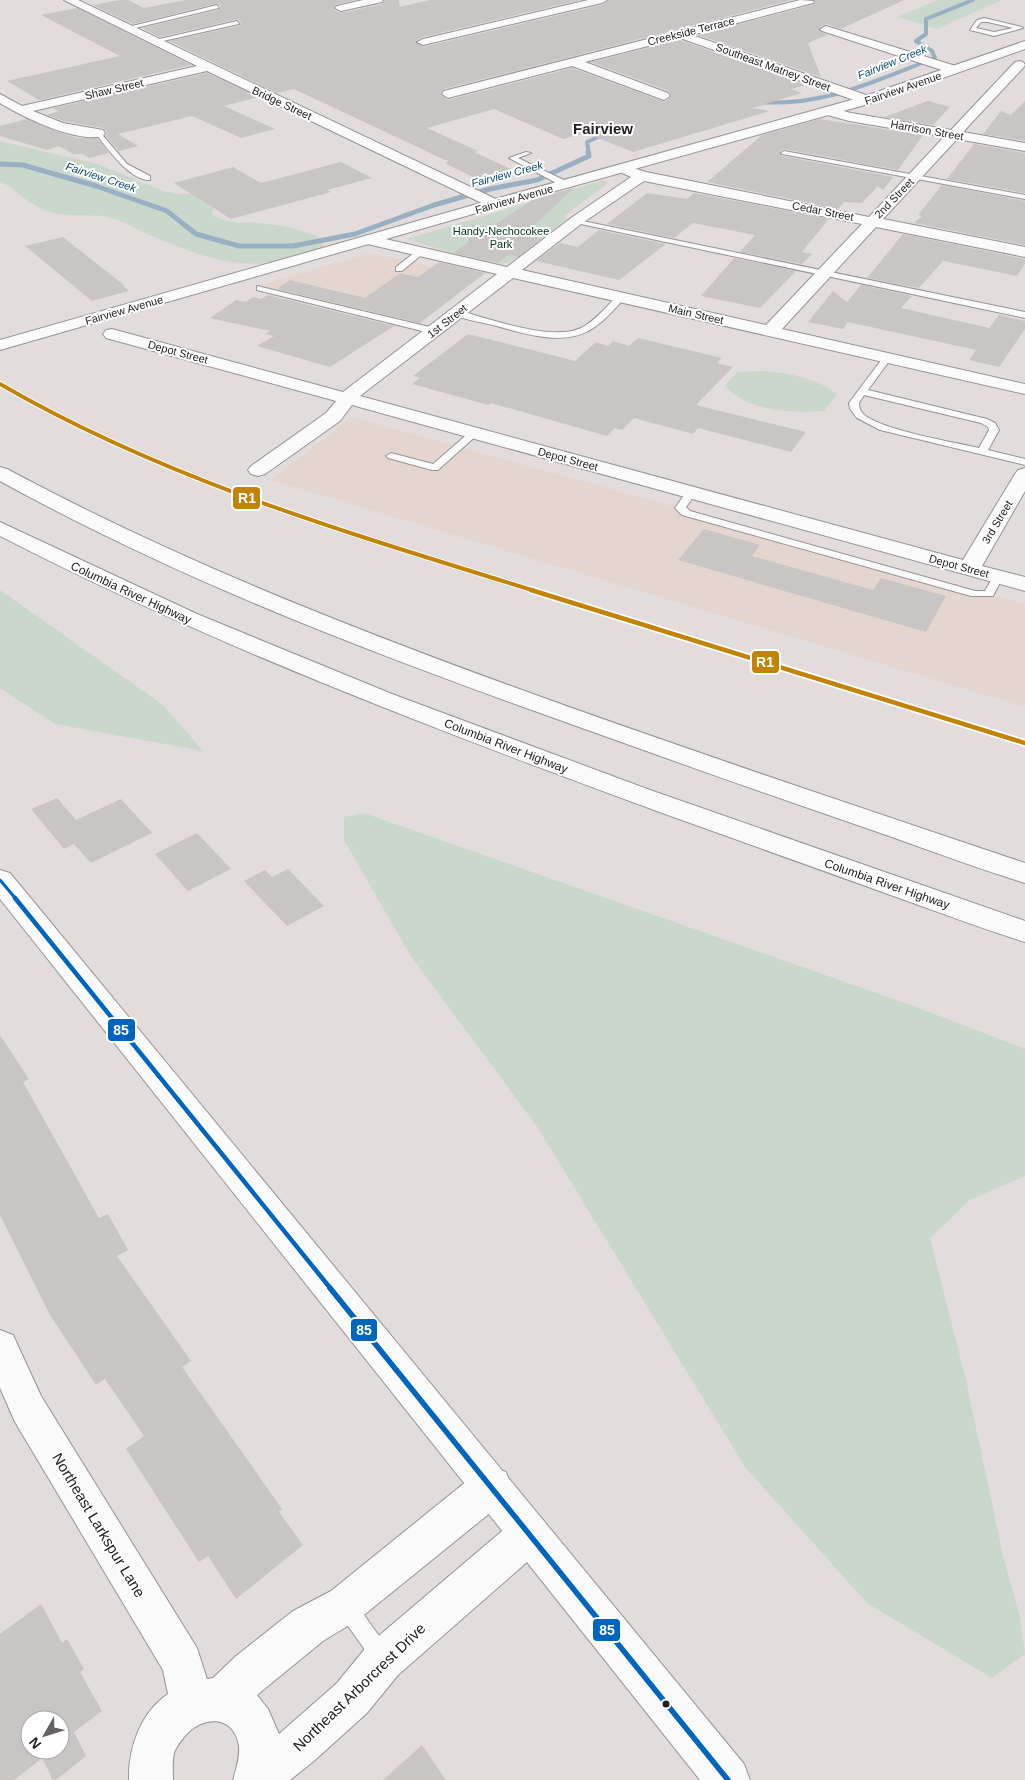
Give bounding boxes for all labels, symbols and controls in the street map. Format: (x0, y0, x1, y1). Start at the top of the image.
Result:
street label: Creekside Terrace (646, 14, 736, 48)
street label: Southeast Matney Street (714, 41, 832, 93)
water label: Fairview Creek (856, 43, 929, 81)
street label: Fairview Avenue (863, 69, 943, 107)
street label: Shaw Street (83, 76, 145, 102)
street label: Bridge Street (250, 84, 314, 122)
street label: Harrison Street (890, 118, 964, 142)
district label: Fairview (573, 120, 633, 137)
water label: Fairview Creek (470, 159, 544, 189)
water label: Fairview Creek (64, 160, 138, 194)
street label: 2nd Street (872, 176, 916, 220)
street label: Fairview Avenue (474, 182, 554, 216)
street label: Cedar Street (791, 199, 855, 223)
park label: Handy-Nechocokee Park (453, 225, 549, 250)
street label: Fairview Avenue (84, 293, 164, 327)
street label: 1st Street (425, 302, 469, 340)
street label: Main Street (667, 302, 725, 326)
street label: Depot Street (147, 338, 209, 366)
street label: Depot Street (537, 445, 599, 473)
line badge: R1 (232, 486, 261, 510)
text: R1 (238, 490, 256, 506)
street label: 3rd Street (979, 498, 1015, 546)
street label: Depot Street (928, 552, 990, 580)
street label: Columbia River Highway (69, 559, 193, 627)
line badge: R1 (751, 650, 780, 674)
text: R1 (756, 654, 774, 670)
street label: Columbia River Highway (442, 716, 570, 776)
street label: Columbia River Highway (823, 856, 951, 912)
line badge: 85 (107, 1018, 136, 1042)
text: 85 (113, 1022, 129, 1038)
line badge: 85 (350, 1318, 378, 1342)
text: 85 (356, 1322, 372, 1338)
street label: Northeast Larkspur Lane (49, 1450, 149, 1600)
line badge: 85 (592, 1618, 621, 1642)
street label: Northeast Arborcrest Drive (290, 1620, 428, 1754)
text: 85 (599, 1622, 615, 1638)
unlabelled marker (661, 1699, 671, 1709)
north arrow (20, 1710, 70, 1760)
text: N (25, 1734, 44, 1752)

